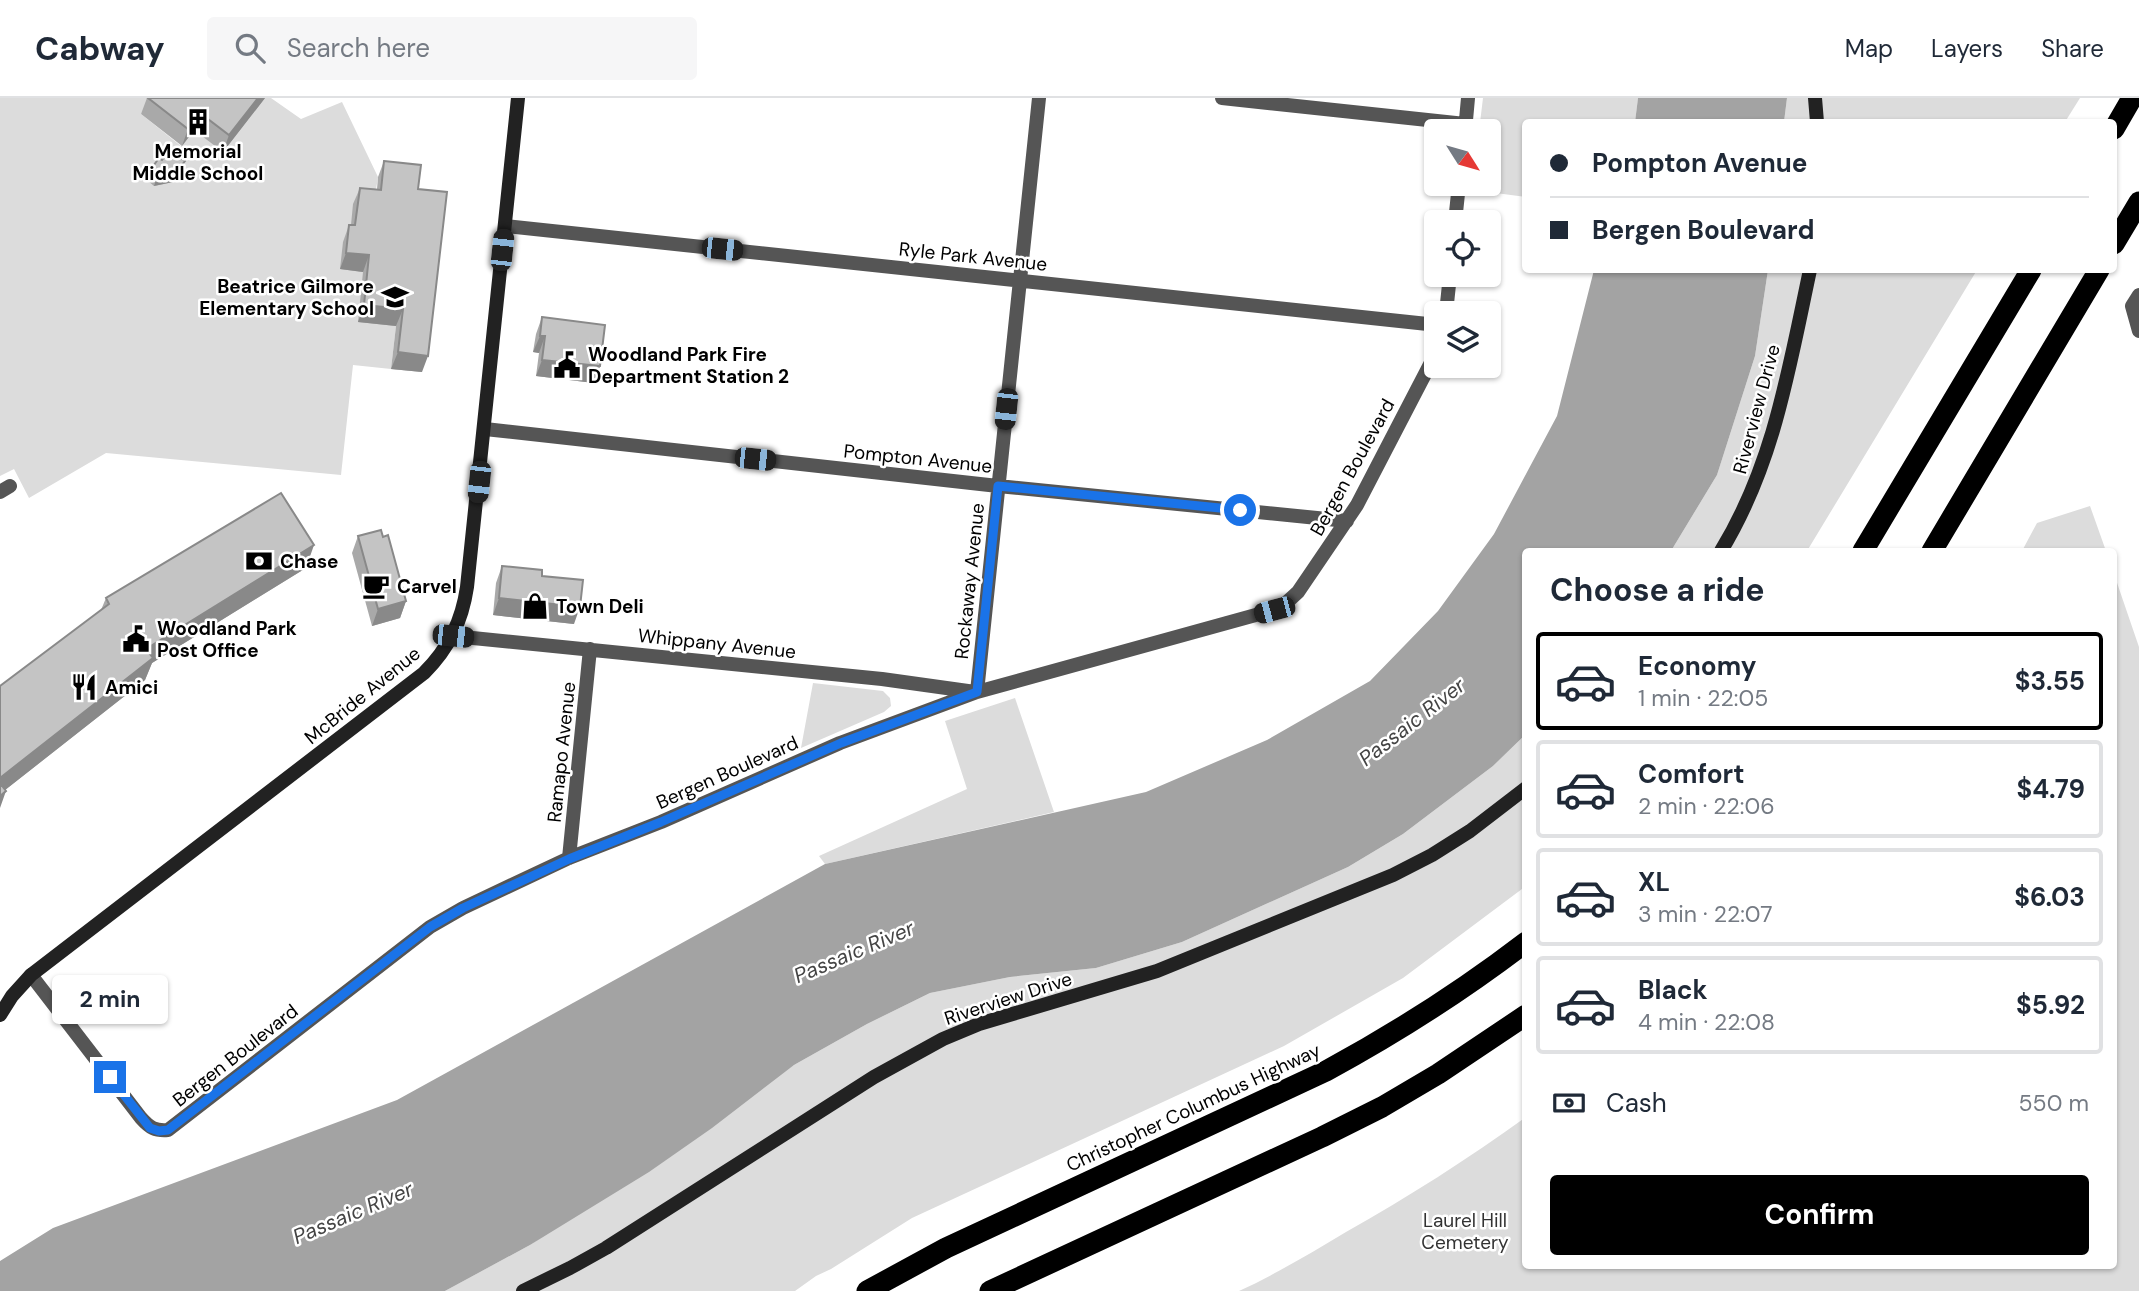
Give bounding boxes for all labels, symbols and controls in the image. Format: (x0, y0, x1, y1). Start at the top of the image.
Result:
search box (207, 17, 697, 80)
text: Cabway (35, 27, 165, 70)
icon: search (231, 29, 269, 67)
text: Search here (287, 31, 430, 65)
text: Map (1845, 33, 1893, 64)
text: Layers (1931, 33, 2003, 64)
text: Share (2041, 33, 2104, 64)
building icon: Memorial Middle School (183, 107, 213, 137)
north arrow (1424, 119, 1502, 196)
map controls (1424, 119, 1501, 378)
place label: Memorial Middle School (133, 139, 263, 186)
text: Pompton Avenue (1592, 146, 1808, 180)
button: locate (1424, 210, 1501, 287)
text: Bergen Boulevard (1592, 213, 1814, 247)
car (490, 228, 515, 272)
car (701, 236, 744, 262)
street label: Ryle Park Avenue (898, 236, 1048, 277)
place label: Beatrice Gilmore Elementary School (199, 274, 374, 321)
school or university icon: Beatrice Gilmore Elementary School (380, 282, 410, 312)
button: layers (1424, 301, 1501, 378)
place label: Woodland Park Fire Department Station 2 (588, 342, 789, 389)
street label: Riverview Drive (1727, 342, 1786, 476)
public building icon: Woodland Park Fire Department Station 2 (552, 350, 582, 380)
car (994, 387, 1019, 431)
street label: Bergen Boulevard (1304, 394, 1400, 540)
street label: Pompton Avenue (842, 438, 993, 479)
car (734, 446, 777, 472)
car (467, 460, 492, 504)
route start (1224, 494, 1256, 526)
street label: Rockaway Avenue (949, 502, 990, 660)
bank icon: Chase (244, 546, 274, 576)
place label: Chase (280, 549, 338, 574)
text: Choose a ride (1550, 569, 1765, 611)
cafe icon: Carvel (361, 571, 391, 601)
place label: Carvel (397, 574, 457, 599)
shop icon: Town Deli (520, 591, 550, 621)
place label: Town Deli (556, 594, 644, 619)
car (1251, 594, 1298, 626)
place label: Woodland Park Post Office (157, 616, 297, 663)
car (432, 623, 475, 649)
street label: Whippany Avenue (637, 623, 797, 664)
public building icon: Woodland Park Post Office (121, 624, 151, 654)
street label: McBride Avenue (299, 641, 425, 750)
text: Economy (1638, 649, 1756, 683)
icon: car (1554, 650, 1617, 713)
text: $3.55 (2015, 664, 2085, 698)
water label: Passaic River (1353, 671, 1472, 772)
restaurant icon: Amici (69, 672, 99, 702)
place label: Amici (105, 675, 158, 700)
street label: Ramapo Avenue (542, 680, 581, 824)
text: 1 min · 22:05 (1638, 683, 1768, 713)
street label: Bergen Boulevard (652, 730, 802, 815)
text: Comfort (1638, 757, 1744, 791)
icon: car (1554, 758, 1617, 821)
text: $4.79 (2016, 772, 2085, 806)
text: 2 min · 22:06 (1638, 791, 1775, 821)
text: XL (1638, 865, 1670, 899)
icon: car (1554, 866, 1617, 929)
text: $6.03 (2014, 880, 2085, 914)
text: 3 min · 22:07 (1638, 899, 1773, 929)
water label: Passaic River (790, 914, 919, 990)
street label: Riverview Drive (941, 966, 1075, 1031)
text: Black (1638, 973, 1708, 1007)
icon: car (1554, 974, 1617, 1037)
callout: 2 min (52, 976, 168, 1024)
text: 2 min (80, 984, 140, 1014)
text: $5.92 (2016, 988, 2085, 1022)
street label: Bergen Boulevard (167, 999, 303, 1112)
text: 4 min · 22:08 (1638, 1007, 1775, 1037)
street label: Christopher Columbus Highway (1062, 1037, 1325, 1177)
route end (94, 1061, 126, 1093)
icon: cash (1550, 1084, 1588, 1122)
text: Cash (1606, 1086, 1667, 1120)
text: 550 m (2019, 1088, 2089, 1118)
water label: Passaic River (289, 1175, 418, 1251)
button: Confirm (1550, 1175, 2089, 1255)
park label: Laurel Hill Cemetery (1421, 1208, 1509, 1255)

